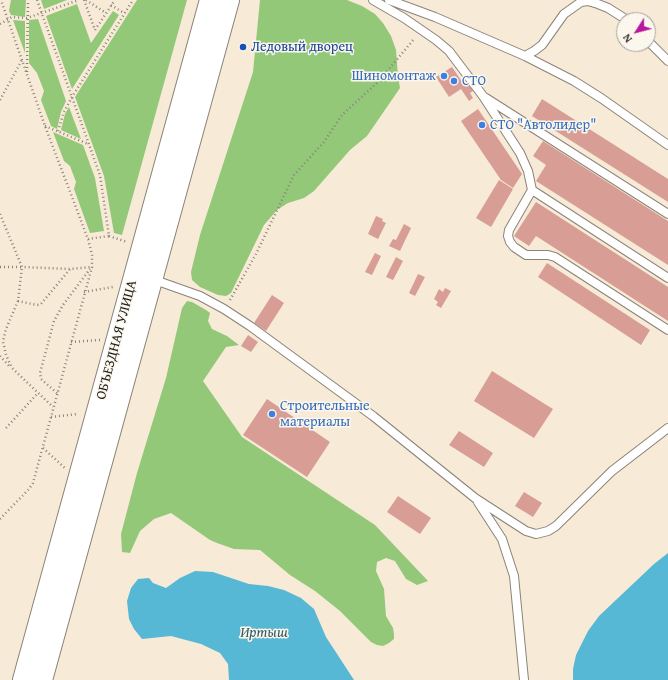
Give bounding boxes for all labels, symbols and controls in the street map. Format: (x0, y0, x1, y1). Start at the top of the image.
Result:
north arrow (616, 12, 656, 52)
text: N (618, 31, 636, 46)
place label: Ледовый дворец (251, 39, 353, 55)
marker: Ледовый дворец (238, 42, 248, 52)
place label: Шиномонтаж (352, 68, 436, 84)
marker: Шиномонтаж (439, 71, 449, 81)
place label: СТО (462, 73, 486, 89)
marker: СТО (449, 76, 459, 86)
place label: СТО "Автолидер" (490, 117, 596, 133)
marker: СТО "Автолидер" (477, 120, 487, 130)
street label: ОБЪЕЗДНАЯ УЛИЦА (93, 278, 141, 402)
place label: Строительные материалы (280, 398, 370, 430)
marker: Строительные материалы (267, 409, 277, 419)
water label: Иртыш (240, 624, 288, 642)

